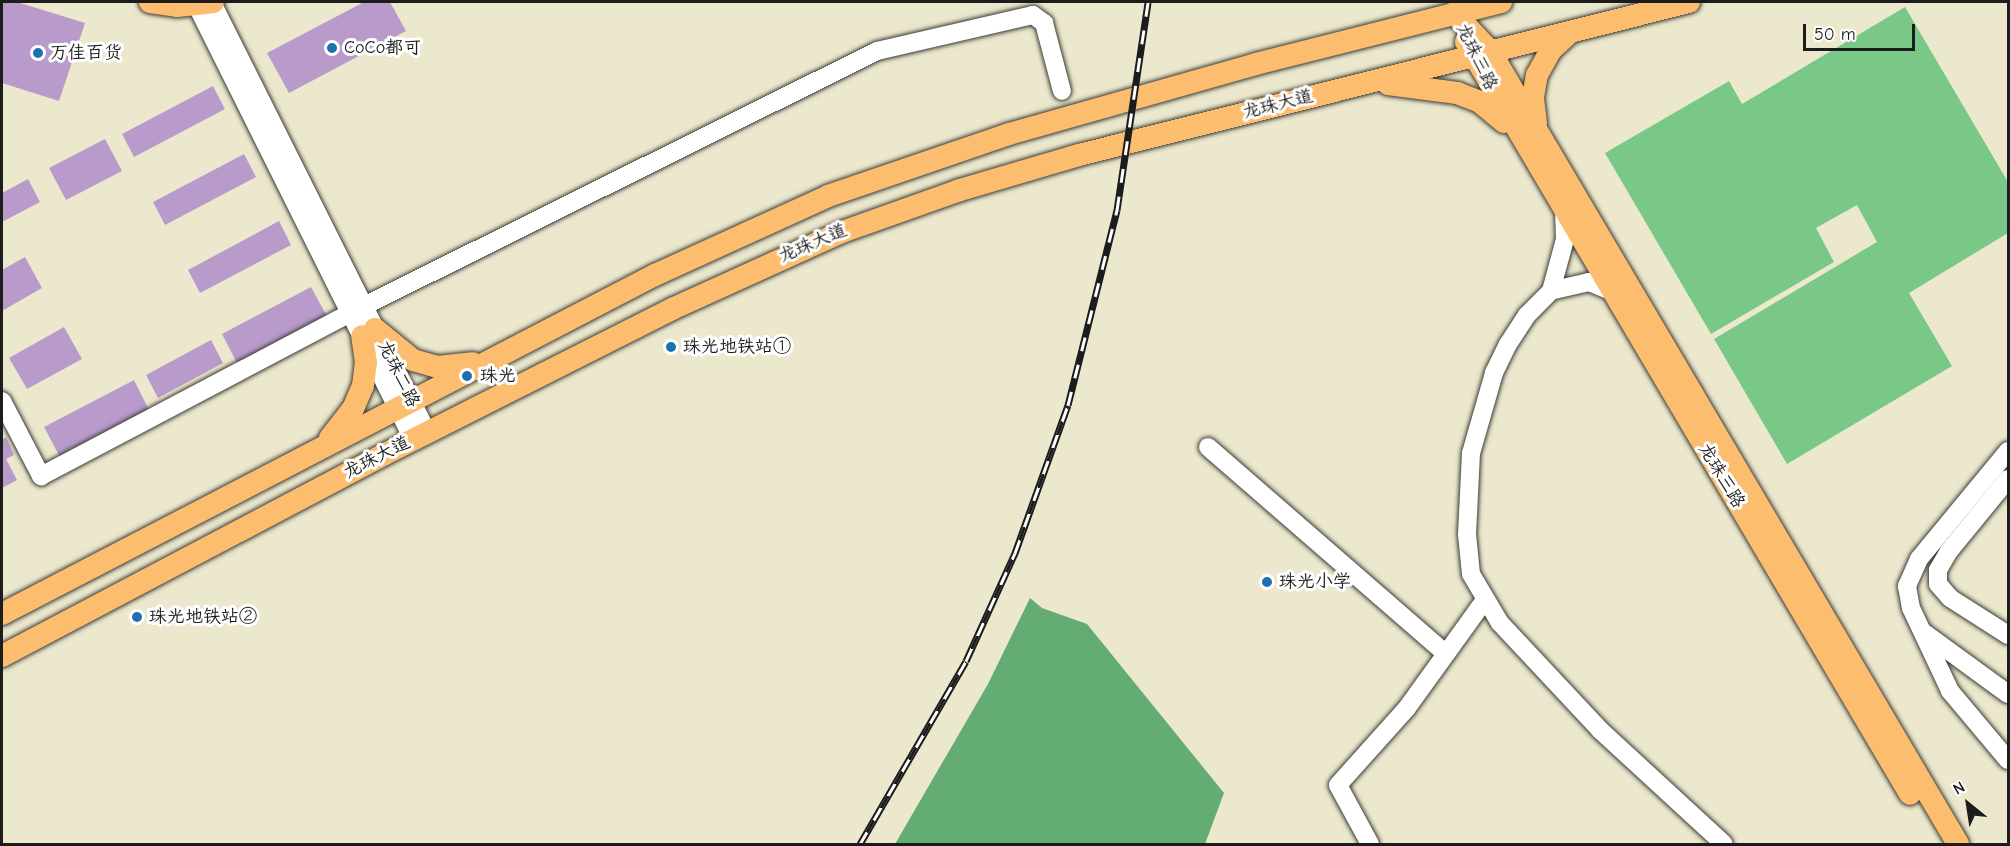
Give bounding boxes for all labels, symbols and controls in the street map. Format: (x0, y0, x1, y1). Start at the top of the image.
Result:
scale bar (1806, 12, 1918, 50)
street label: 龙珠三路 (1451, 20, 1501, 94)
text: 50 m (1814, 24, 1856, 45)
place label: CoCo都可 (344, 37, 421, 59)
marker: CoCo都可 (325, 41, 339, 55)
place label: 万佳百货 (50, 42, 122, 64)
marker: 万佳百货 (31, 46, 45, 60)
street label: 龙珠大道 (1240, 86, 1316, 124)
street label: 龙珠大道 (776, 220, 850, 268)
place label: 珠光地铁站① (683, 336, 791, 358)
street label: 龙珠二路 (373, 337, 423, 411)
marker: 珠光地铁站① (664, 340, 678, 354)
place label: 珠光 (480, 365, 516, 387)
marker: 珠光 (458, 367, 476, 385)
street label: 龙珠大道 (340, 432, 414, 484)
street label: 龙珠三路 (1693, 440, 1749, 512)
place label: 珠光小学 (1279, 571, 1351, 593)
marker: 珠光小学 (1260, 575, 1274, 589)
place label: 珠光地铁站② (149, 606, 257, 628)
marker: 珠光地铁站② (130, 610, 144, 624)
north arrow (1938, 774, 1998, 834)
text: N (1950, 778, 1968, 799)

